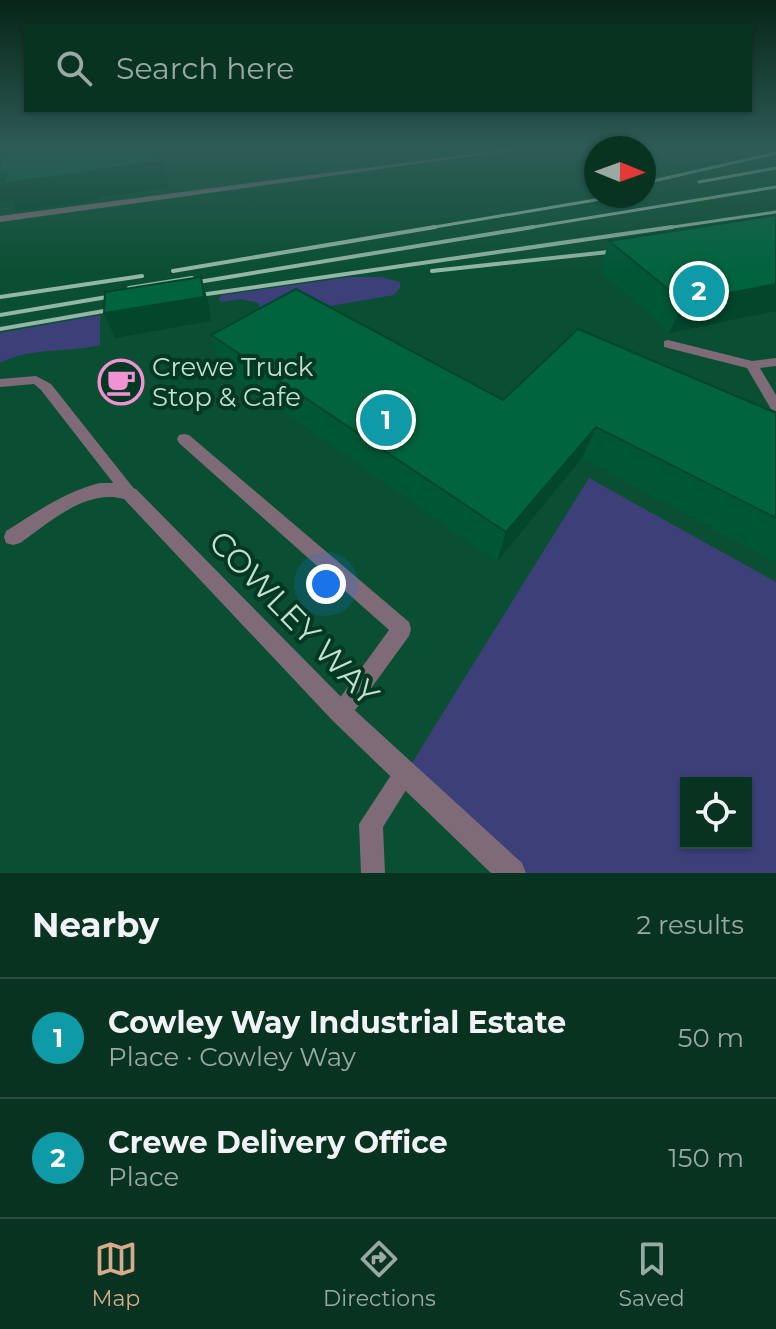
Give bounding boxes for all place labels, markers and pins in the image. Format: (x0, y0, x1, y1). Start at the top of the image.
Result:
pin: 2 (673, 261, 725, 321)
place label: Crewe Truck Stop & Cafe (152, 351, 314, 413)
cafe icon: Crewe Truck Stop & Cafe (97, 358, 145, 406)
pin: 1 (360, 390, 412, 450)

